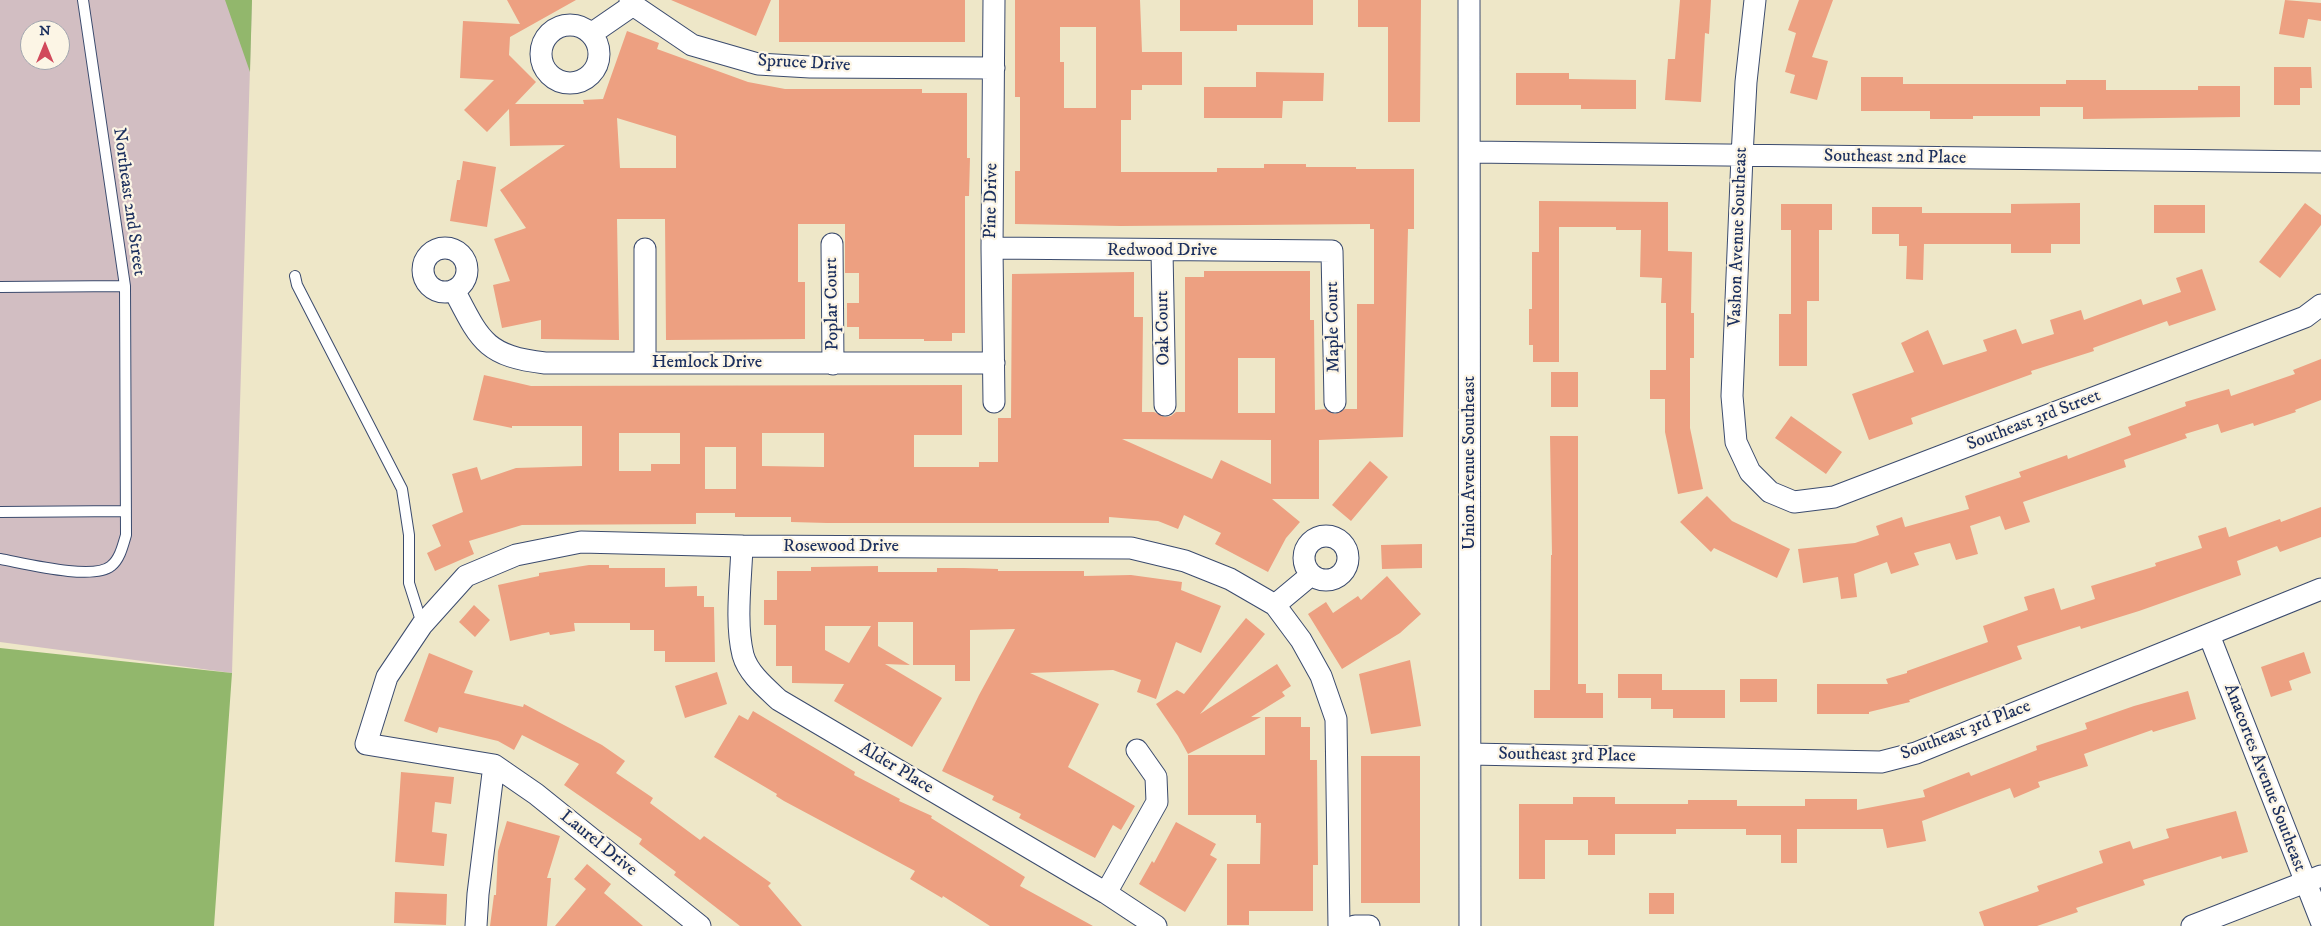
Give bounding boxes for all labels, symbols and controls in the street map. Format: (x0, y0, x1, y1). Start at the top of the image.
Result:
north arrow (20, 20, 70, 70)
text: N (39, 22, 51, 40)
street label: Spruce Drive (757, 51, 851, 77)
street label: Northeast 2nd Street (107, 127, 149, 277)
street label: Southeast 2nd Place (1824, 146, 1966, 170)
street label: Vashon Avenue Southeast (1725, 147, 1753, 327)
street label: Pine Drive (981, 163, 1003, 239)
street label: Redwood Drive (1107, 240, 1217, 262)
street label: Poplar Court (821, 257, 845, 351)
street label: Maple Court (1322, 281, 1346, 373)
street label: Oak Court (1153, 290, 1175, 366)
street label: Hemlock Drive (652, 352, 762, 374)
street label: Union Avenue Southeast (1459, 376, 1481, 550)
street label: Southeast 3rd Street (1964, 386, 2104, 456)
street label: Rosewood Drive (783, 536, 899, 558)
street label: Anacortes Avenue Southeast (2218, 681, 2310, 875)
street label: Southeast 3rd Place (1898, 696, 2034, 766)
street label: Alder Place (855, 739, 937, 799)
street label: Southeast 3rd Place (1498, 744, 1636, 768)
street label: Laurel Drive (555, 806, 641, 882)

